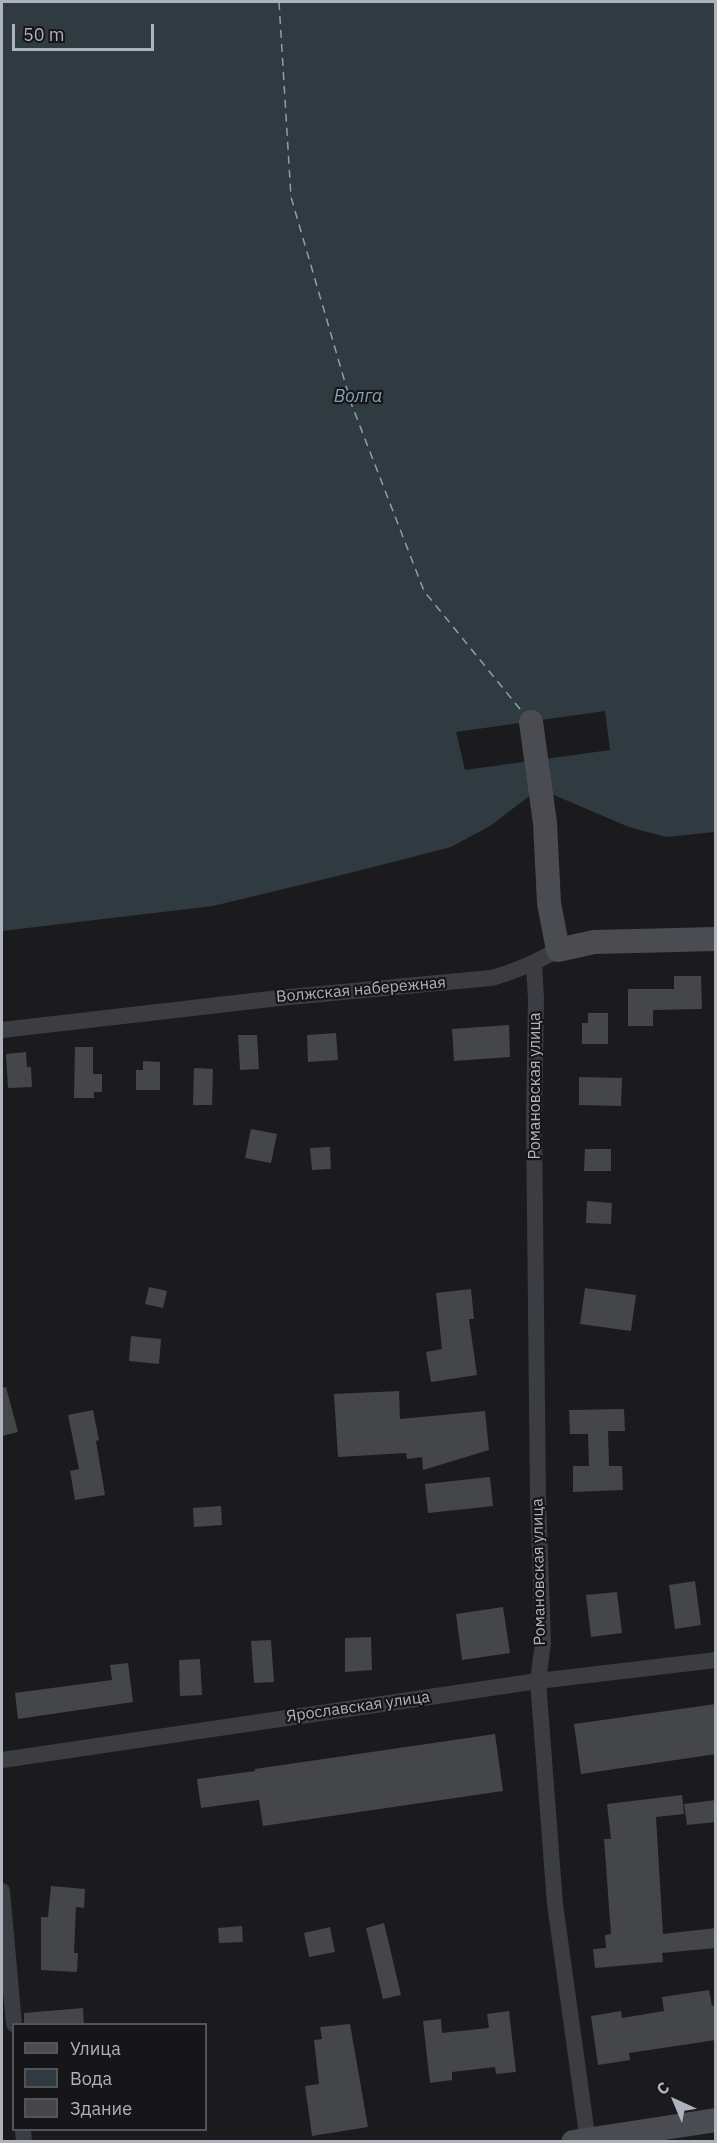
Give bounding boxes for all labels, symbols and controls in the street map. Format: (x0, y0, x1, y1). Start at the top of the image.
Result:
scale bar (15, 12, 158, 50)
text: 50 m (23, 23, 65, 46)
water label: Волга (334, 386, 382, 408)
street label: Волжская набережная (275, 973, 447, 1007)
street label: Романовская улица (525, 1012, 545, 1160)
street label: Романовская улица (528, 1498, 550, 1646)
street label: Ярославская улица (285, 1687, 431, 1727)
legend (12, 2023, 207, 2131)
text: Улица (70, 2037, 121, 2060)
text: Вода (70, 2067, 112, 2090)
north arrow (645, 2071, 705, 2131)
text: С (652, 2077, 673, 2099)
text: Здание (70, 2097, 132, 2120)

